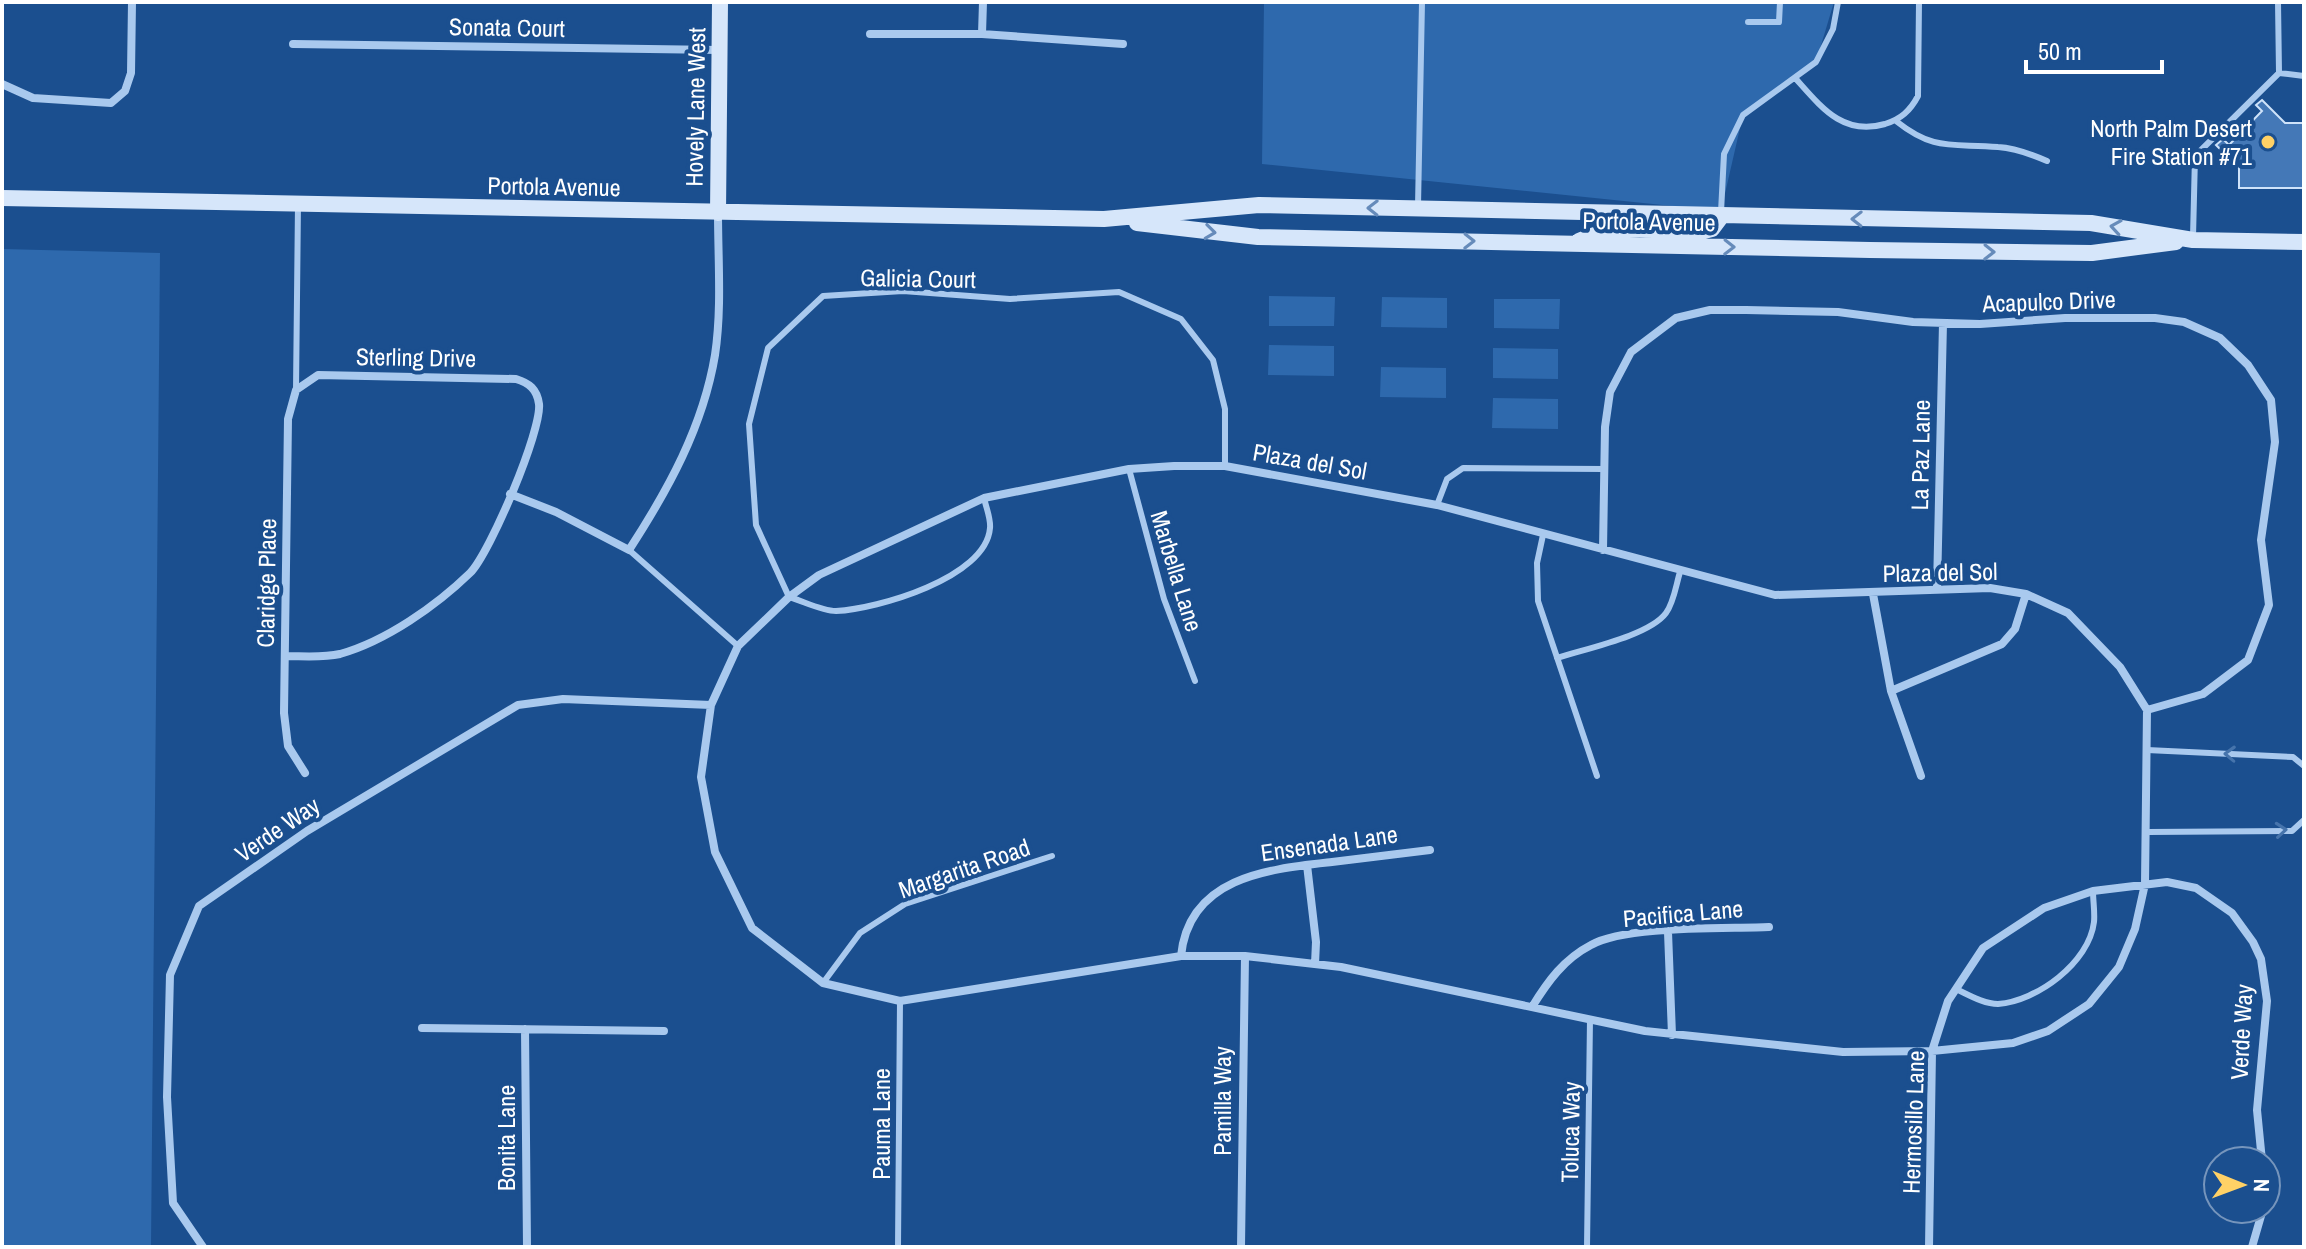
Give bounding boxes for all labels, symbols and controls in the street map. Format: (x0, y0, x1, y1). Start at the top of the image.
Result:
street label: Sonata Court (449, 10, 566, 44)
scale bar (2026, 24, 2162, 74)
street label: Hovely Lane West (678, 27, 712, 187)
text: 50 m (2038, 35, 2082, 67)
place label: North Palm Desert Fire Station #71 (2090, 112, 2253, 172)
marker: North Palm Desert Fire Station #71 (2259, 133, 2277, 151)
street label: Portola Avenue (487, 169, 621, 203)
one-way arrow (1366, 199, 1379, 216)
street label: Portola Avenue (1582, 204, 1716, 238)
one-way arrow (1850, 210, 1863, 228)
one-way arrow (2109, 219, 2123, 236)
one-way arrow (1203, 223, 1216, 240)
one-way arrow (1463, 232, 1476, 250)
one-way arrow (1723, 238, 1736, 255)
one-way arrow (1983, 243, 1996, 260)
street label: Galicia Court (860, 261, 977, 295)
street label: Acapulco Drive (1981, 283, 2116, 319)
street label: Sterling Drive (356, 340, 476, 374)
street label: La Paz Lane (1903, 399, 1937, 511)
street label: Plaza del Sol (1251, 435, 1369, 487)
street label: Marbella Lane (1143, 507, 1211, 635)
street label: Claridge Place (249, 518, 283, 648)
street label: Plaza del Sol (1882, 555, 1998, 589)
one-way arrow (2223, 746, 2236, 763)
street label: Verde Way (228, 789, 326, 869)
street label: Ensenada Lane (1258, 818, 1400, 868)
one-way arrow (2275, 822, 2288, 839)
street label: Margarita Road (894, 831, 1034, 905)
street label: Pacifica Lane (1622, 892, 1744, 934)
street label: Verde Way (2223, 983, 2259, 1081)
street label: Pamilla Way (1206, 1046, 1238, 1156)
street label: Hermosillo Lane (1895, 1050, 1931, 1194)
street label: Pauma Lane (865, 1068, 897, 1180)
street label: Toluca Way (1553, 1081, 1587, 1183)
street label: Bonita Lane (490, 1085, 522, 1191)
north arrow (2202, 1145, 2282, 1225)
text: N (2247, 1179, 2277, 1192)

